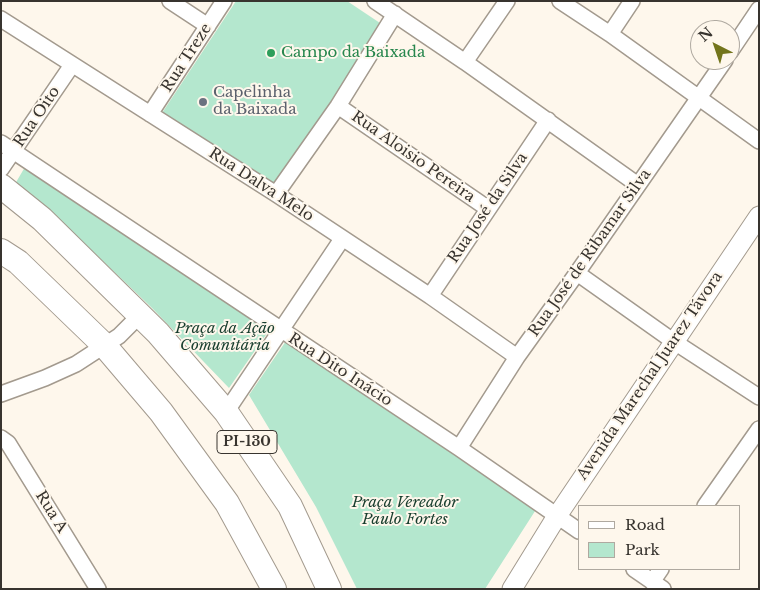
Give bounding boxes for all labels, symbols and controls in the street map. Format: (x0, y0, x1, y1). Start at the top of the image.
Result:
street label: Rua Treze (158, 20, 216, 96)
north arrow (690, 20, 740, 70)
text: N (695, 23, 717, 46)
place label: Campo da Baixada (281, 44, 425, 62)
marker: Campo da Baixada (265, 47, 277, 59)
street label: Rua Oito (10, 83, 64, 151)
place label: Capelinha da Baixada (213, 84, 297, 119)
marker: Capelinha da Baixada (197, 96, 209, 108)
street label: Rua Aloisio Pereira (348, 108, 478, 206)
street label: Rua Dalva Melo (205, 144, 317, 226)
street label: Rua José da Silva (444, 149, 532, 267)
street label: Rua José de Ribamar Silva (525, 166, 655, 340)
street label: Avenida Marechal Juarez Távora (573, 268, 727, 484)
park label: Praça da Ação Comunitária (175, 320, 275, 355)
street label: Rua Dito Inácio (285, 330, 395, 410)
road number: PI-130 (217, 431, 277, 454)
street label: Rua A (31, 488, 71, 536)
park label: Praça Vereador Paulo Fortes (352, 494, 458, 529)
legend (578, 505, 740, 570)
text: Road (625, 515, 665, 534)
text: Park (625, 540, 660, 559)

